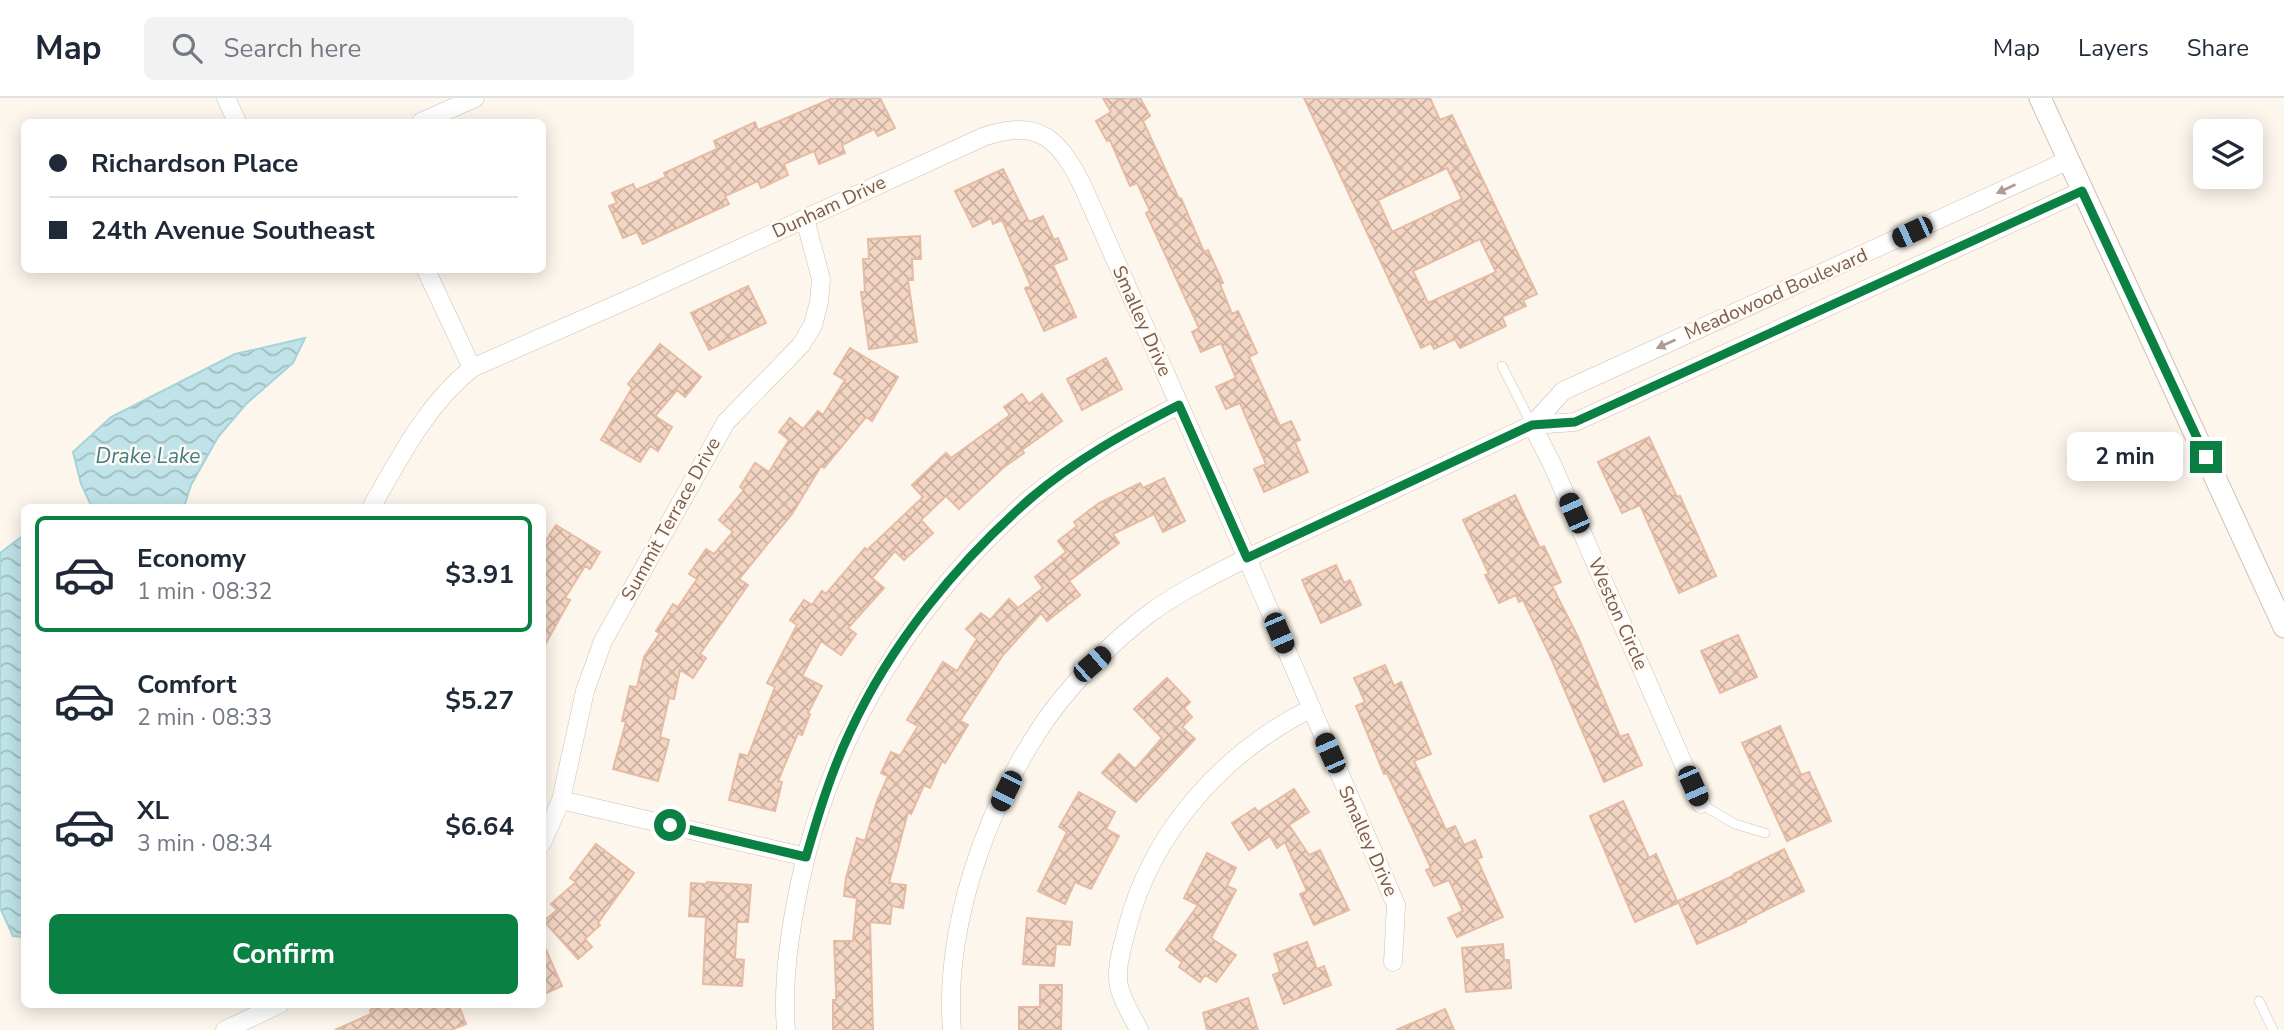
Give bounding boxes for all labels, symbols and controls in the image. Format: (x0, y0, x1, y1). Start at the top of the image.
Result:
search box (144, 17, 634, 80)
text: Map (35, 26, 102, 71)
icon: search (168, 29, 206, 67)
text: Search here (224, 31, 361, 66)
text: Map (1993, 32, 2040, 64)
text: Layers (2078, 32, 2149, 64)
text: Share (2187, 32, 2249, 64)
map controls (2193, 119, 2263, 189)
button: layers (2193, 119, 2263, 189)
text: Richardson Place (91, 146, 298, 181)
street label: Dunham Drive (768, 169, 890, 245)
one-way arrow (1996, 183, 2016, 194)
text: 24th Avenue Southeast (91, 213, 374, 248)
car (1889, 214, 1936, 250)
street label: Meadowood Boulevard (1680, 242, 1872, 346)
street label: Smalley Drive (1106, 261, 1178, 381)
one-way arrow (1656, 338, 1676, 350)
callout: 2 min (2066, 432, 2182, 482)
street label: Summit Terrace Drive (615, 433, 727, 605)
text: 2 min (2095, 441, 2155, 472)
route end (2190, 441, 2222, 473)
water label: Drake Lake (96, 442, 200, 470)
car (1556, 490, 1593, 536)
text: Economy (137, 541, 246, 576)
icon: car (53, 543, 116, 606)
street label: Weston Circle (1582, 554, 1654, 674)
text: $3.91 (445, 557, 514, 592)
text: 1 min · 08:32 (137, 576, 272, 607)
car (1262, 610, 1297, 656)
car (1070, 642, 1115, 686)
text: Comfort (137, 667, 237, 702)
icon: car (53, 669, 116, 732)
text: $5.27 (445, 683, 514, 718)
text: 2 min · 08:33 (137, 702, 272, 733)
car (1312, 730, 1349, 776)
car (1675, 763, 1712, 809)
car (988, 768, 1025, 814)
street label: Smalley Drive (1332, 781, 1404, 901)
text: XL (137, 793, 169, 828)
icon: car (53, 795, 116, 858)
text: $6.64 (445, 809, 514, 844)
route start (654, 809, 686, 841)
text: 3 min · 08:34 (137, 828, 272, 859)
button: Confirm (49, 914, 518, 994)

